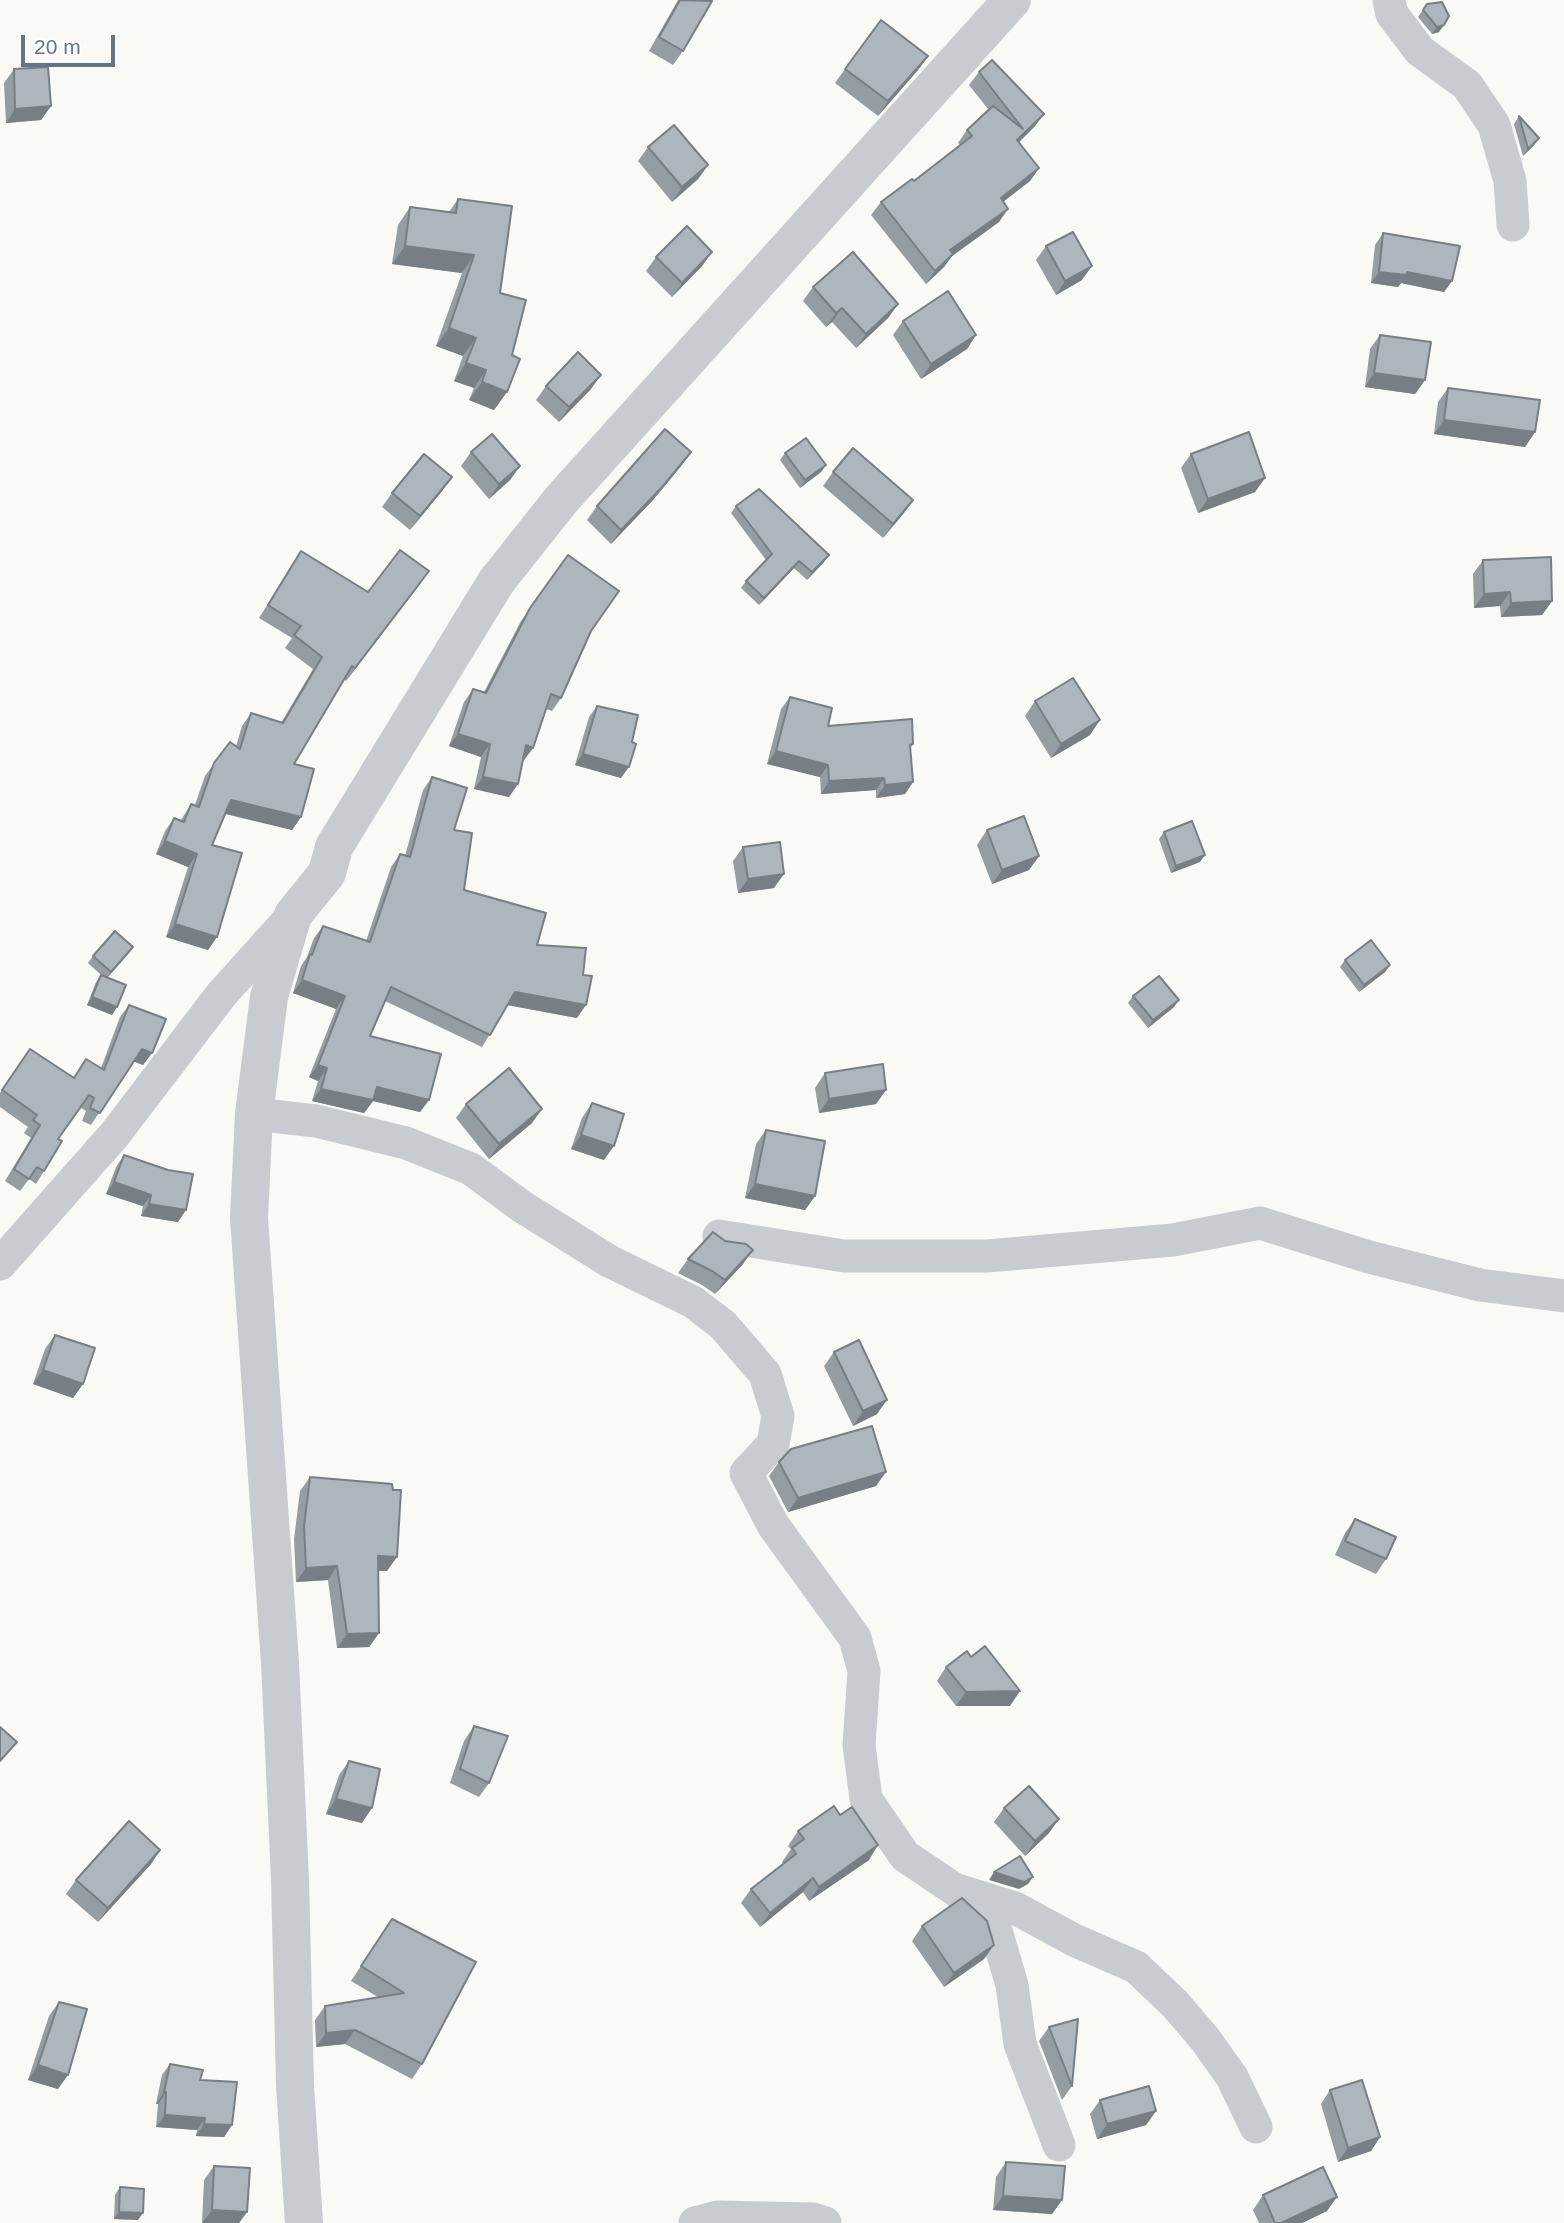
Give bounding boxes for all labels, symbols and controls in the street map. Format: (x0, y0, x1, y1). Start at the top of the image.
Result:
scale bar (24, 21, 119, 65)
text: 20 m (34, 35, 81, 58)

